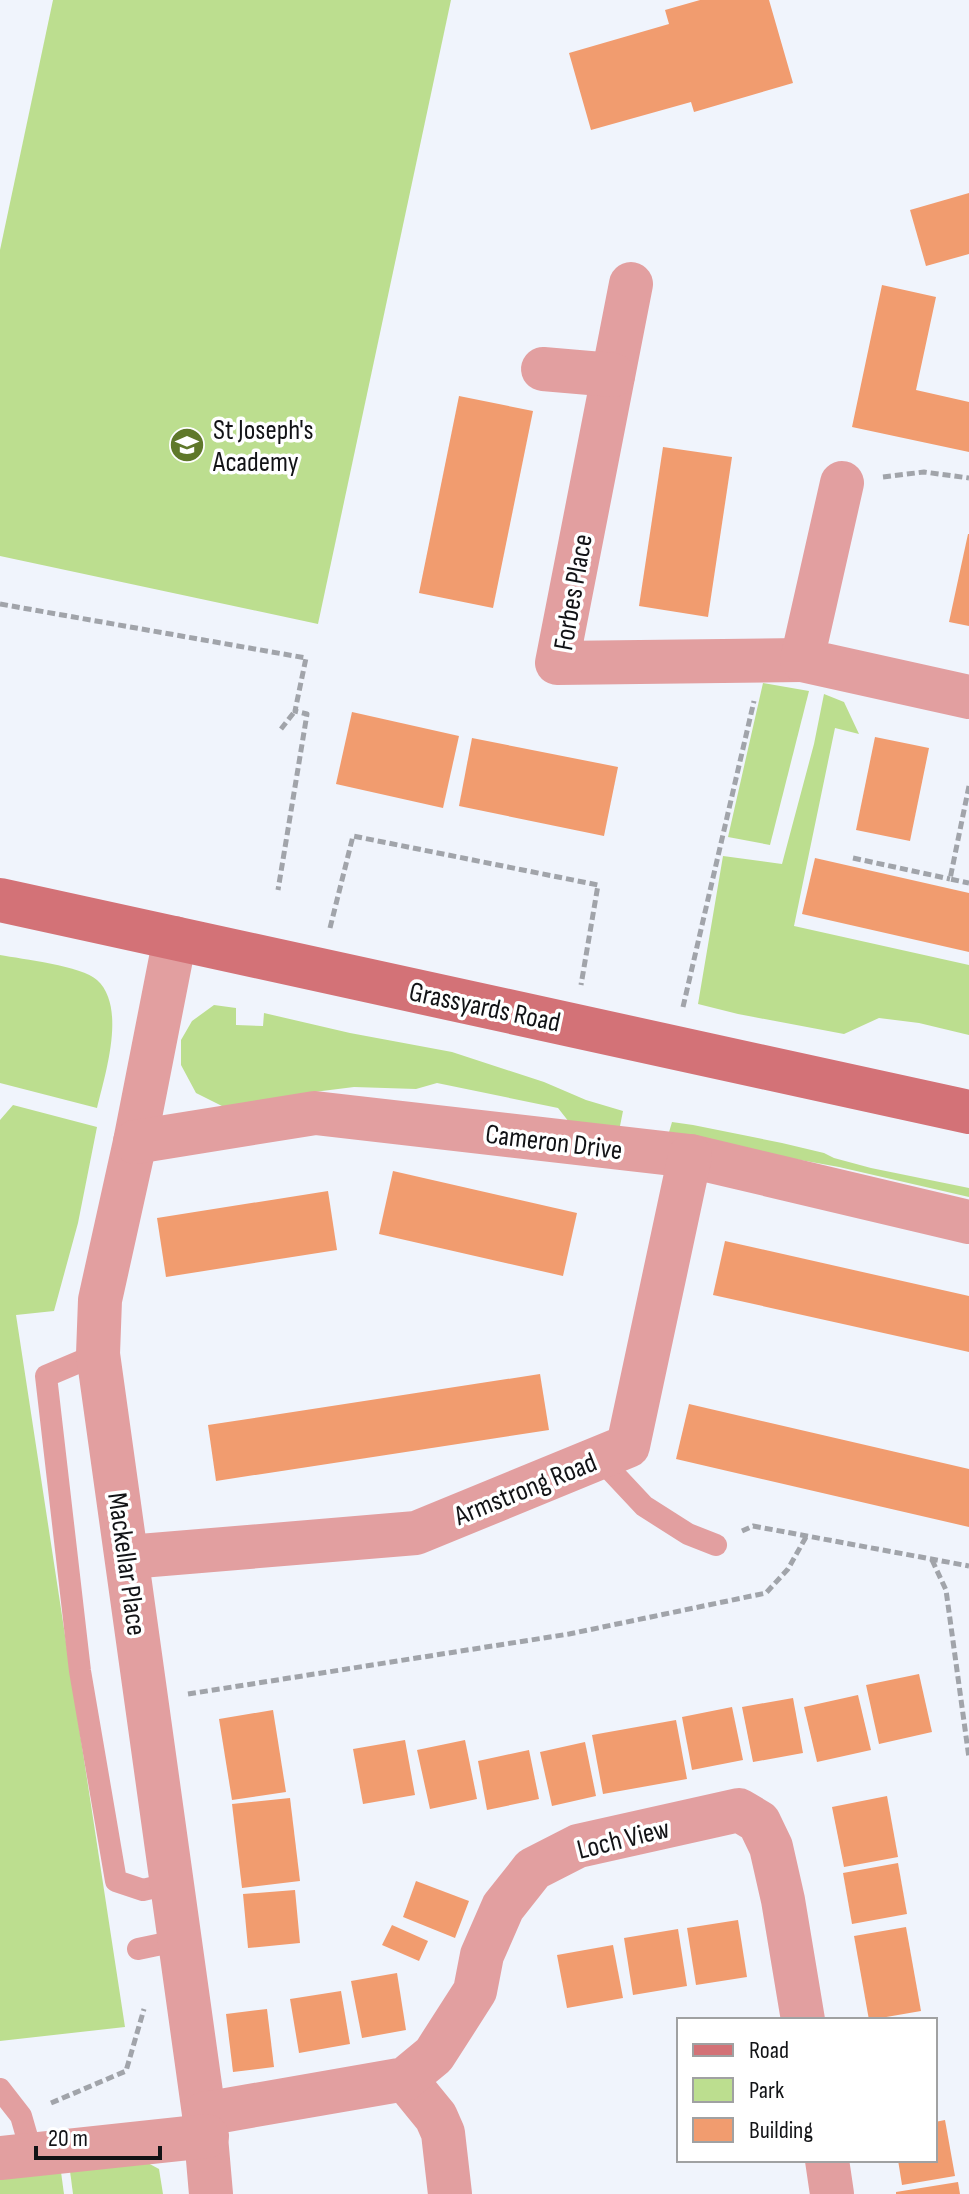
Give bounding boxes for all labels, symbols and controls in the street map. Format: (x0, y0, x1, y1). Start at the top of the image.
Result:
place label: St Joseph's Academy (212, 414, 314, 479)
school or university icon: St Joseph's Academy (168, 426, 206, 464)
street label: Forbes Place (547, 532, 600, 653)
street label: Grassyards Road (406, 975, 563, 1040)
street label: Cameron Drive (483, 1118, 624, 1167)
street label: Armstrong Road (449, 1446, 602, 1533)
street label: Mackellar Place (100, 1491, 153, 1638)
street label: Loch View (574, 1812, 673, 1867)
legend (677, 2018, 937, 2162)
text: Road (749, 2036, 789, 2065)
text: Park (749, 2076, 784, 2105)
scale bar (36, 2110, 160, 2160)
text: Building (749, 2116, 813, 2145)
text: 20 m (48, 2124, 88, 2153)

